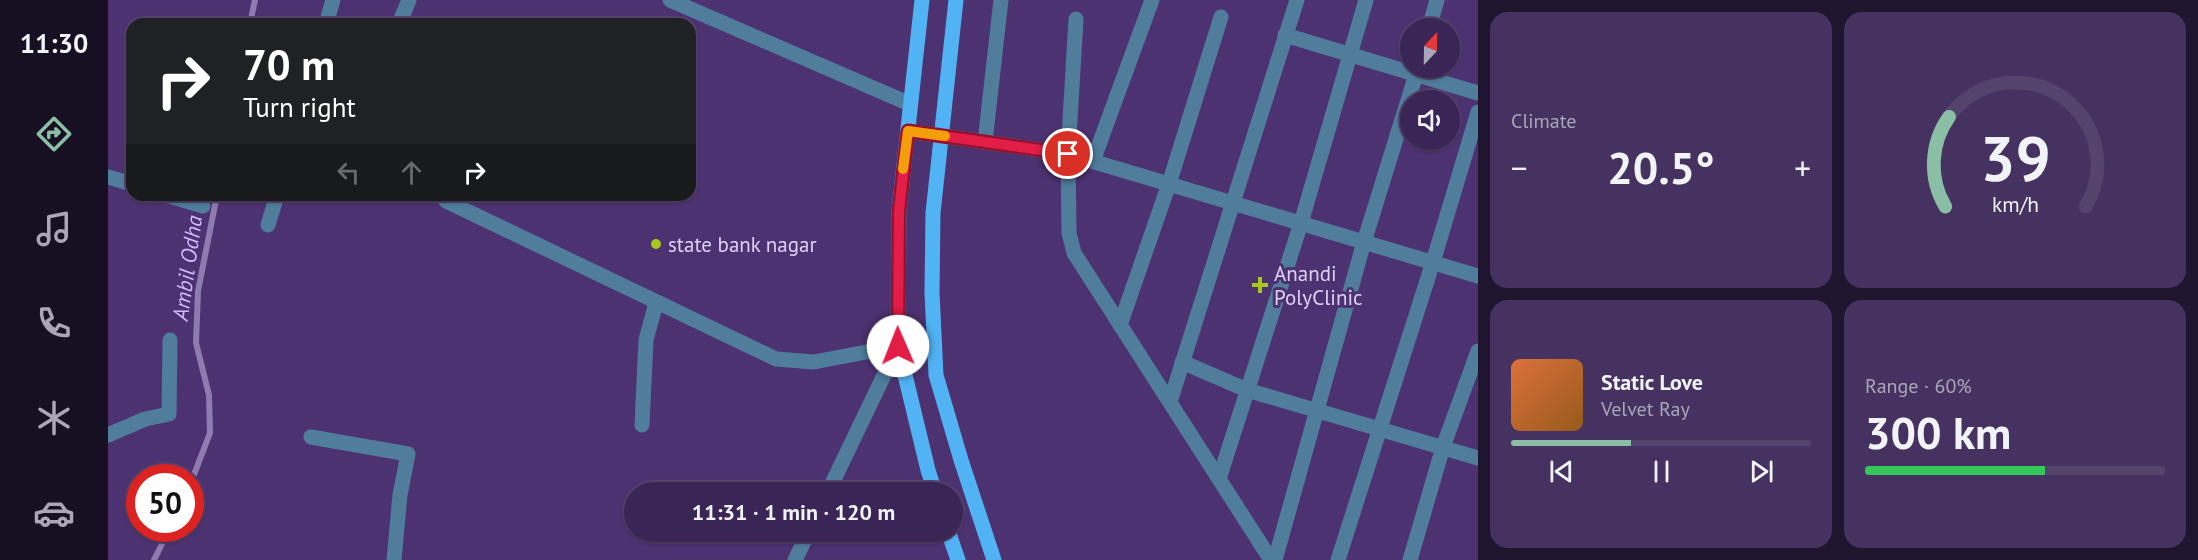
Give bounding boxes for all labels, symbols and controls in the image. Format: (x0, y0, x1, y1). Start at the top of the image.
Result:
north arrow (1400, 18, 1460, 78)
map controls (1400, 18, 1460, 150)
text: 11:30 (20, 26, 88, 60)
text: 70 m (243, 37, 335, 92)
icon: right (144, 42, 222, 120)
text: Turn right (243, 90, 356, 124)
button: sound (1400, 90, 1460, 150)
text: Climate (1511, 108, 1577, 134)
icon: directions (33, 113, 75, 155)
text: 39 (1980, 117, 2050, 198)
pin (1042, 128, 1093, 179)
icon: arrive (1051, 137, 1084, 170)
text: 20.5° (1607, 138, 1715, 196)
text: − (1511, 146, 1528, 189)
text: + (1794, 146, 1811, 189)
icon: left (332, 156, 365, 189)
icon: ahead (395, 156, 428, 189)
icon: right (458, 156, 491, 189)
text: km/h (1991, 190, 2038, 218)
icon: music (33, 208, 75, 250)
water label: Ambil Odha (166, 213, 208, 323)
place label: state bank nagar (668, 231, 817, 258)
marker: state bank nagar (649, 237, 663, 251)
place label: Anandi PolyClinic (1274, 260, 1363, 311)
marker: Anandi PolyClinic (1251, 276, 1269, 294)
icon: phone (33, 302, 75, 344)
position arrow (866, 314, 930, 378)
text: Static Love (1601, 368, 1703, 396)
text: Range · 60% (1865, 373, 1972, 399)
text: Velvet Ray (1601, 396, 1690, 422)
icon: climate (33, 397, 75, 439)
text: 300 km (1865, 403, 2011, 461)
icon: previous (1545, 455, 1578, 488)
icon: pause (1645, 455, 1678, 488)
icon: next (1745, 455, 1778, 488)
speed limit sign: 50 (126, 464, 204, 542)
icon: car (33, 492, 75, 534)
text: 11:31 · 1 min · 120 m (692, 498, 895, 526)

